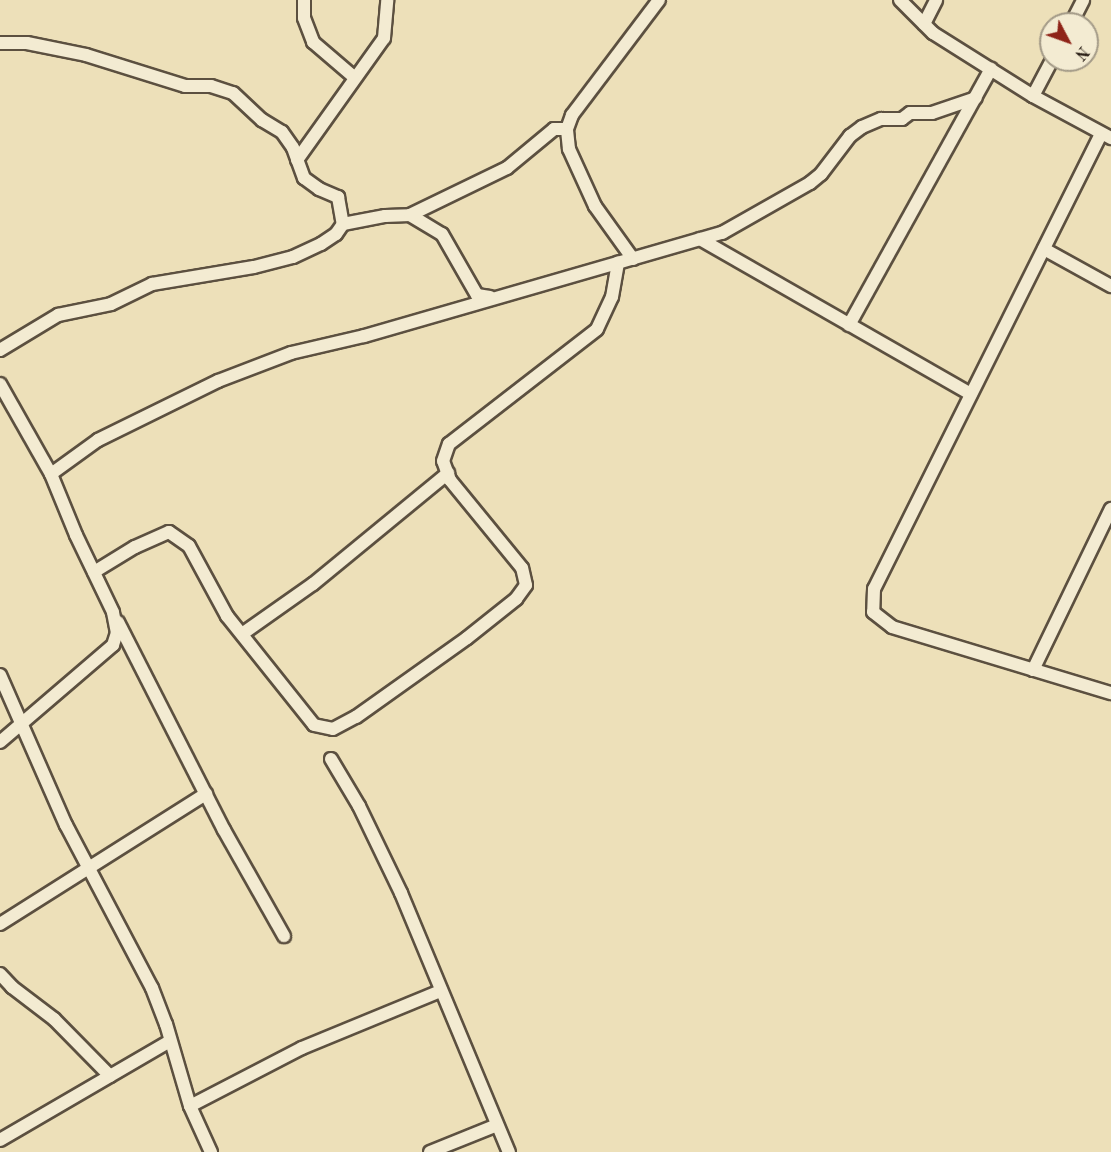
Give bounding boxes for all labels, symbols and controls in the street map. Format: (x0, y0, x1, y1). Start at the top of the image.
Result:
north arrow (1039, 12, 1099, 72)
text: N (1071, 43, 1091, 62)

